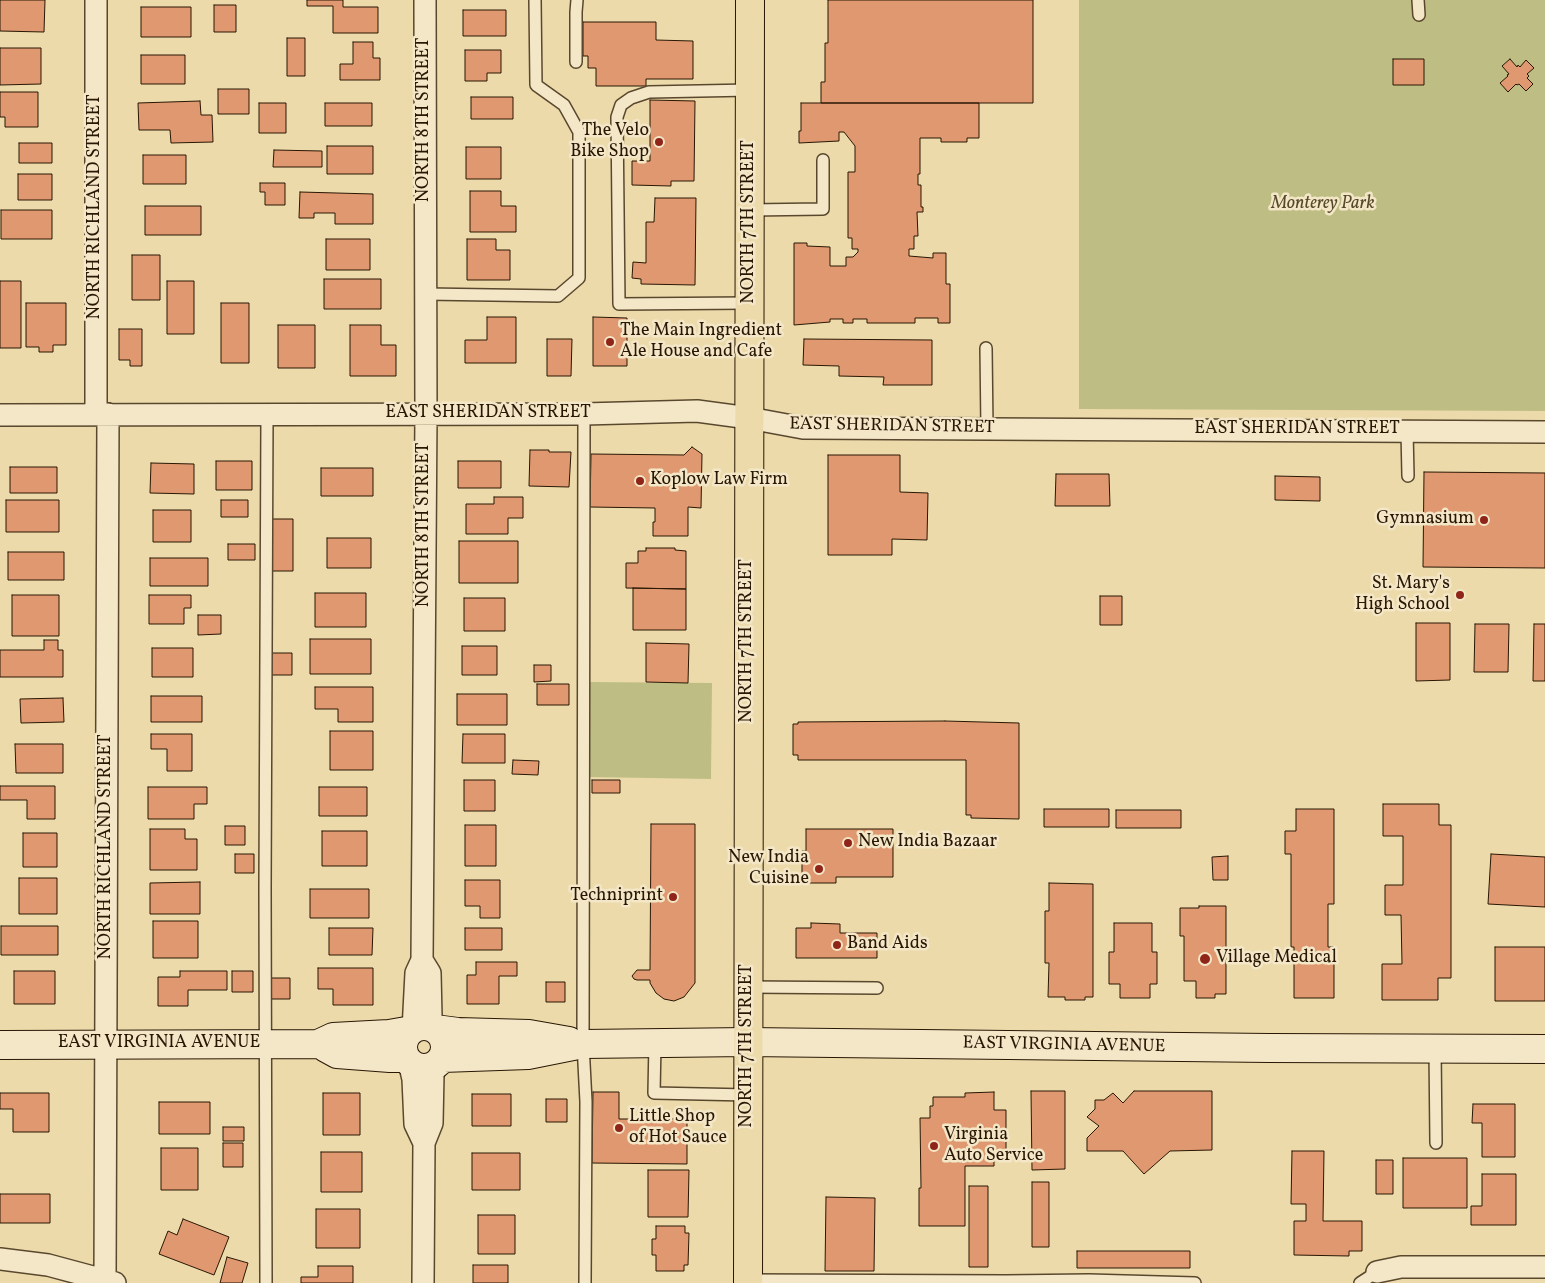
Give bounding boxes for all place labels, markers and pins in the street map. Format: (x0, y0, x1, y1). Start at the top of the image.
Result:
place label: The Velo Bike Shop (570, 121, 649, 163)
marker: The Velo Bike Shop (653, 136, 665, 148)
place label: The Main Ingredient Ale House and Cafe (620, 321, 782, 364)
marker: The Main Ingredient Ale House and Cafe (604, 336, 616, 348)
place label: Koplow Law Firm (650, 470, 788, 492)
marker: Koplow Law Firm (634, 475, 646, 487)
place label: Gymnasium (1376, 509, 1474, 531)
marker: Gymnasium (1478, 514, 1490, 526)
place label: St. Mary's High School (1355, 574, 1450, 616)
marker: St. Mary's High School (1454, 589, 1466, 601)
place label: New India Bazaar (858, 832, 997, 854)
marker: New India Bazaar (842, 837, 854, 849)
place label: New India Cuisine (728, 848, 809, 891)
marker: New India Cuisine (813, 863, 825, 875)
place label: Techniprint (570, 886, 663, 908)
marker: Techniprint (667, 891, 679, 903)
place label: Band Aids (847, 934, 928, 956)
marker: Band Aids (831, 939, 843, 951)
place label: Village Medical (1216, 948, 1337, 970)
marker: Village Medical (1198, 952, 1212, 966)
place label: Little Shop of Hot Sauce (629, 1107, 727, 1150)
marker: Little Shop of Hot Sauce (613, 1122, 625, 1134)
place label: Virginia Auto Service (944, 1125, 1043, 1168)
marker: Virginia Auto Service (928, 1140, 940, 1152)

